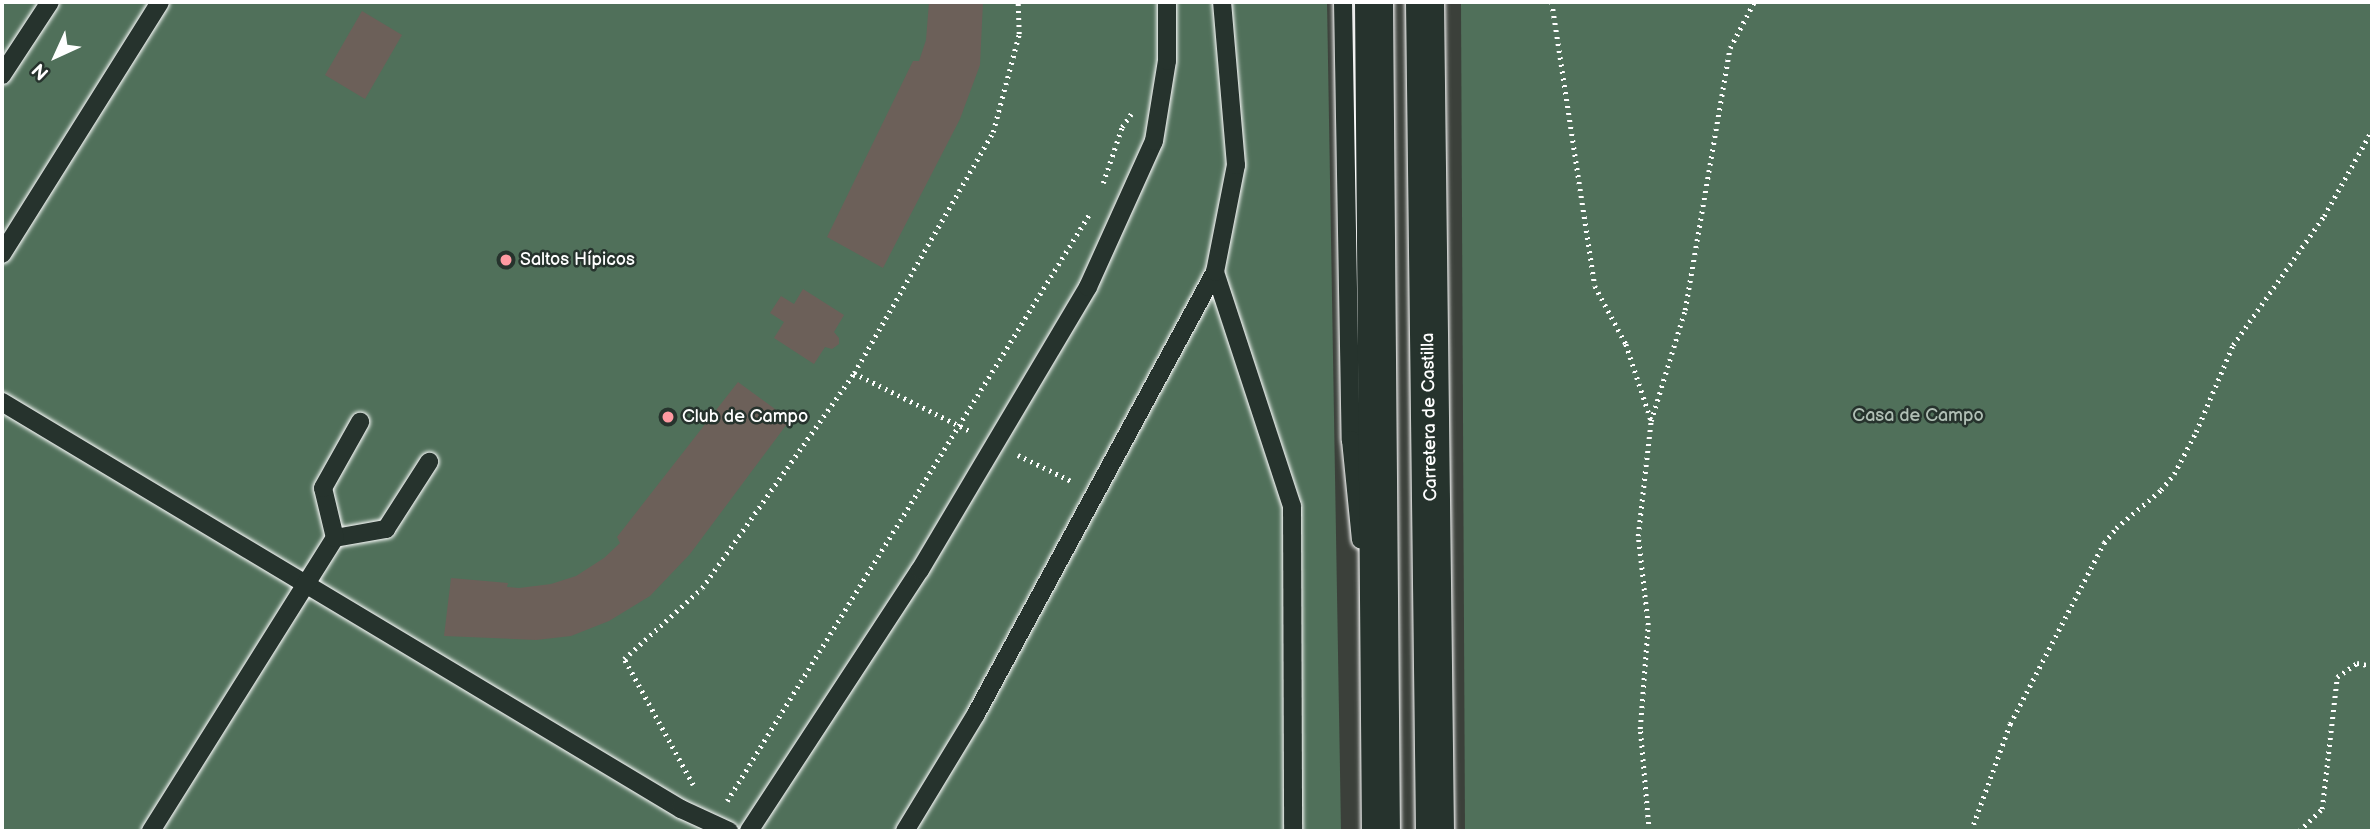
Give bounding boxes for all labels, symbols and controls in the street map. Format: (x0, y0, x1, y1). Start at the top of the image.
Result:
north arrow (21, 21, 91, 91)
text: N (28, 58, 54, 84)
place label: Saltos Hípicos (520, 249, 635, 271)
marker: Saltos Hípicos (498, 252, 514, 268)
street label: Carretera de Castilla (1418, 332, 1442, 502)
park label: Casa de Campo (1852, 405, 1984, 427)
place label: Club de Campo (682, 406, 808, 428)
marker: Club de Campo (660, 409, 676, 425)

